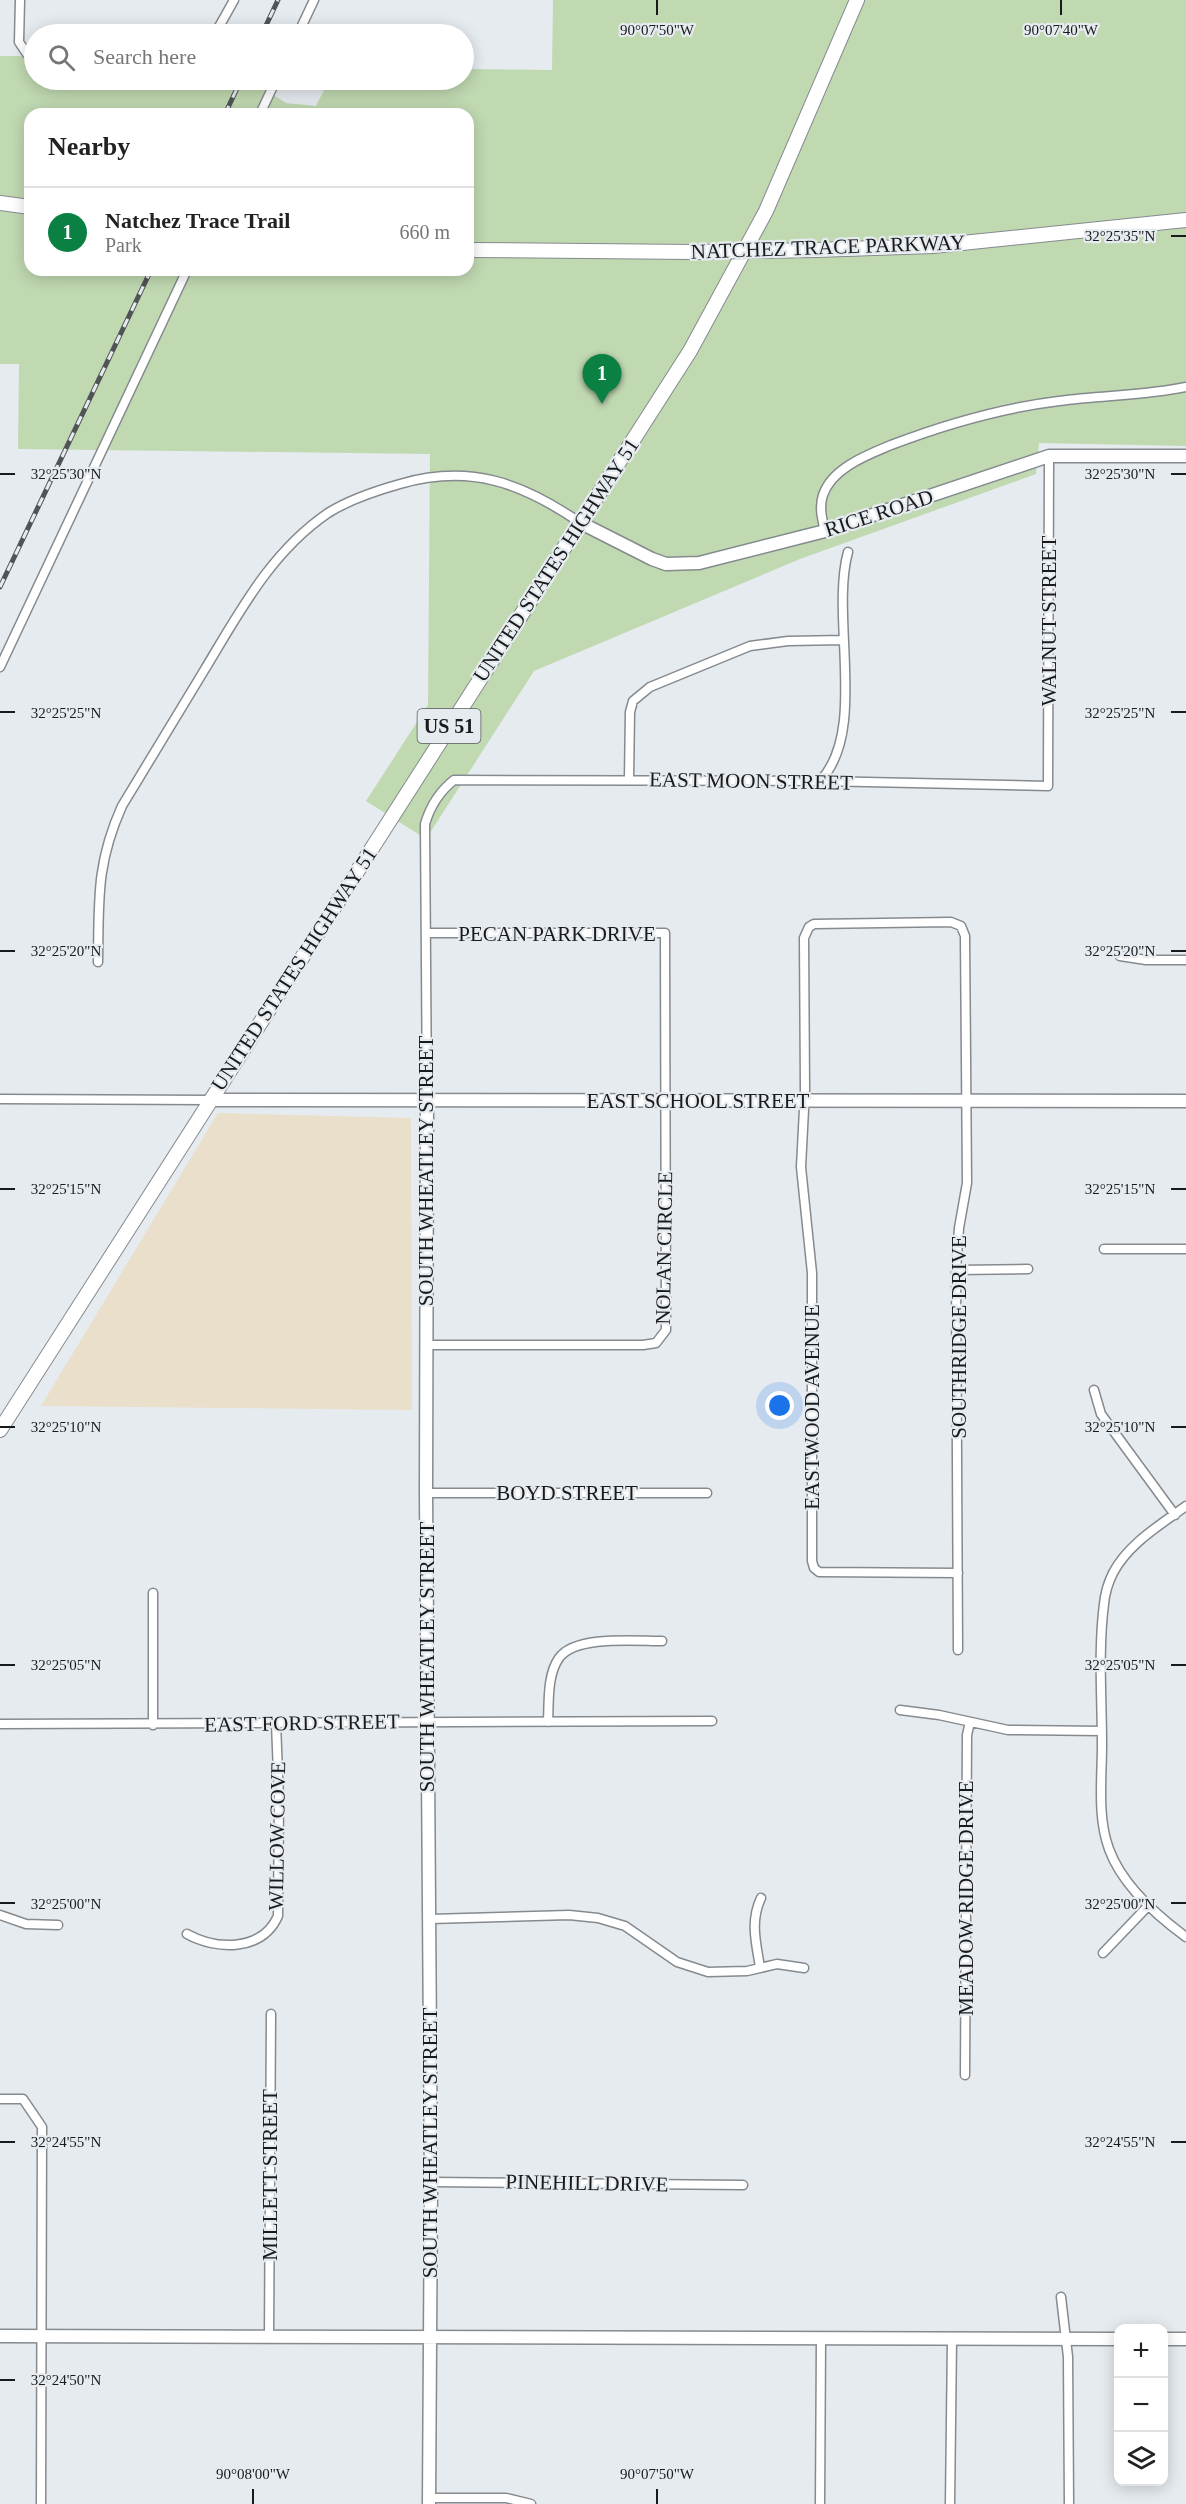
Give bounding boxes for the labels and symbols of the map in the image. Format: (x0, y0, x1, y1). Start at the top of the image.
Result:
text: 90°07'50"W (620, 22, 695, 38)
text: 90°07'40"W (1024, 22, 1099, 38)
text: 32°25'35"N (1085, 228, 1155, 244)
street label: NATCHEZ TRACE PARKWAY (690, 230, 966, 264)
pin: 1 (582, 354, 622, 404)
street label: UNITED STATES HIGHWAY 51 (468, 434, 644, 686)
text: 32°25'30"N (31, 466, 101, 482)
text: 32°25'30"N (1085, 466, 1155, 482)
street label: RICE ROAD (822, 484, 936, 542)
street label: WALNUT STREET (1037, 536, 1061, 706)
text: 32°25'25"N (31, 705, 101, 721)
text: 32°25'25"N (1085, 705, 1155, 721)
road number: US 51 (418, 709, 480, 743)
street label: EAST MOON STREET (649, 767, 853, 795)
street label: UNITED STATES HIGHWAY 51 (206, 843, 382, 1095)
street label: PECAN PARK DRIVE (458, 922, 656, 946)
text: 32°25'20"N (31, 943, 101, 959)
text: 32°25'20"N (1085, 943, 1155, 959)
street label: SOUTH WHEATLEY STREET (414, 1036, 438, 1306)
street label: EAST SCHOOL STREET (587, 1089, 810, 1113)
street label: NOLAN CIRCLE (651, 1171, 677, 1325)
text: 32°25'15"N (31, 1181, 101, 1197)
text: 32°25'15"N (1085, 1181, 1155, 1197)
street label: SOUTHRIDGE DRIVE (947, 1235, 971, 1439)
street label: EASTWOOD AVENUE (800, 1304, 824, 1510)
your location (765, 1391, 794, 1420)
text: 32°25'10"N (31, 1419, 101, 1435)
text: 32°25'10"N (1085, 1419, 1155, 1435)
street label: BOYD STREET (496, 1481, 638, 1505)
street label: SOUTH WHEATLEY STREET (415, 1522, 439, 1792)
text: 32°25'05"N (31, 1657, 101, 1673)
text: 32°25'05"N (1085, 1657, 1155, 1673)
street label: EAST FORD STREET (204, 1709, 400, 1737)
street label: WILLOW COVE (264, 1761, 290, 1911)
street label: MEADOW RIDGE DRIVE (954, 1780, 978, 2016)
text: 32°25'00"N (31, 1896, 101, 1912)
text: 32°25'00"N (1085, 1896, 1155, 1912)
street label: SOUTH WHEATLEY STREET (418, 2008, 442, 2278)
street label: MILLETT STREET (258, 2089, 282, 2261)
text: 32°24'55"N (31, 2134, 101, 2150)
text: 32°24'55"N (1085, 2134, 1155, 2150)
street label: PINEHILL DRIVE (505, 2170, 669, 2196)
text: 32°24'50"N (31, 2372, 101, 2388)
text: 90°08'00"W (216, 2466, 291, 2482)
text: 90°07'50"W (620, 2466, 695, 2482)

